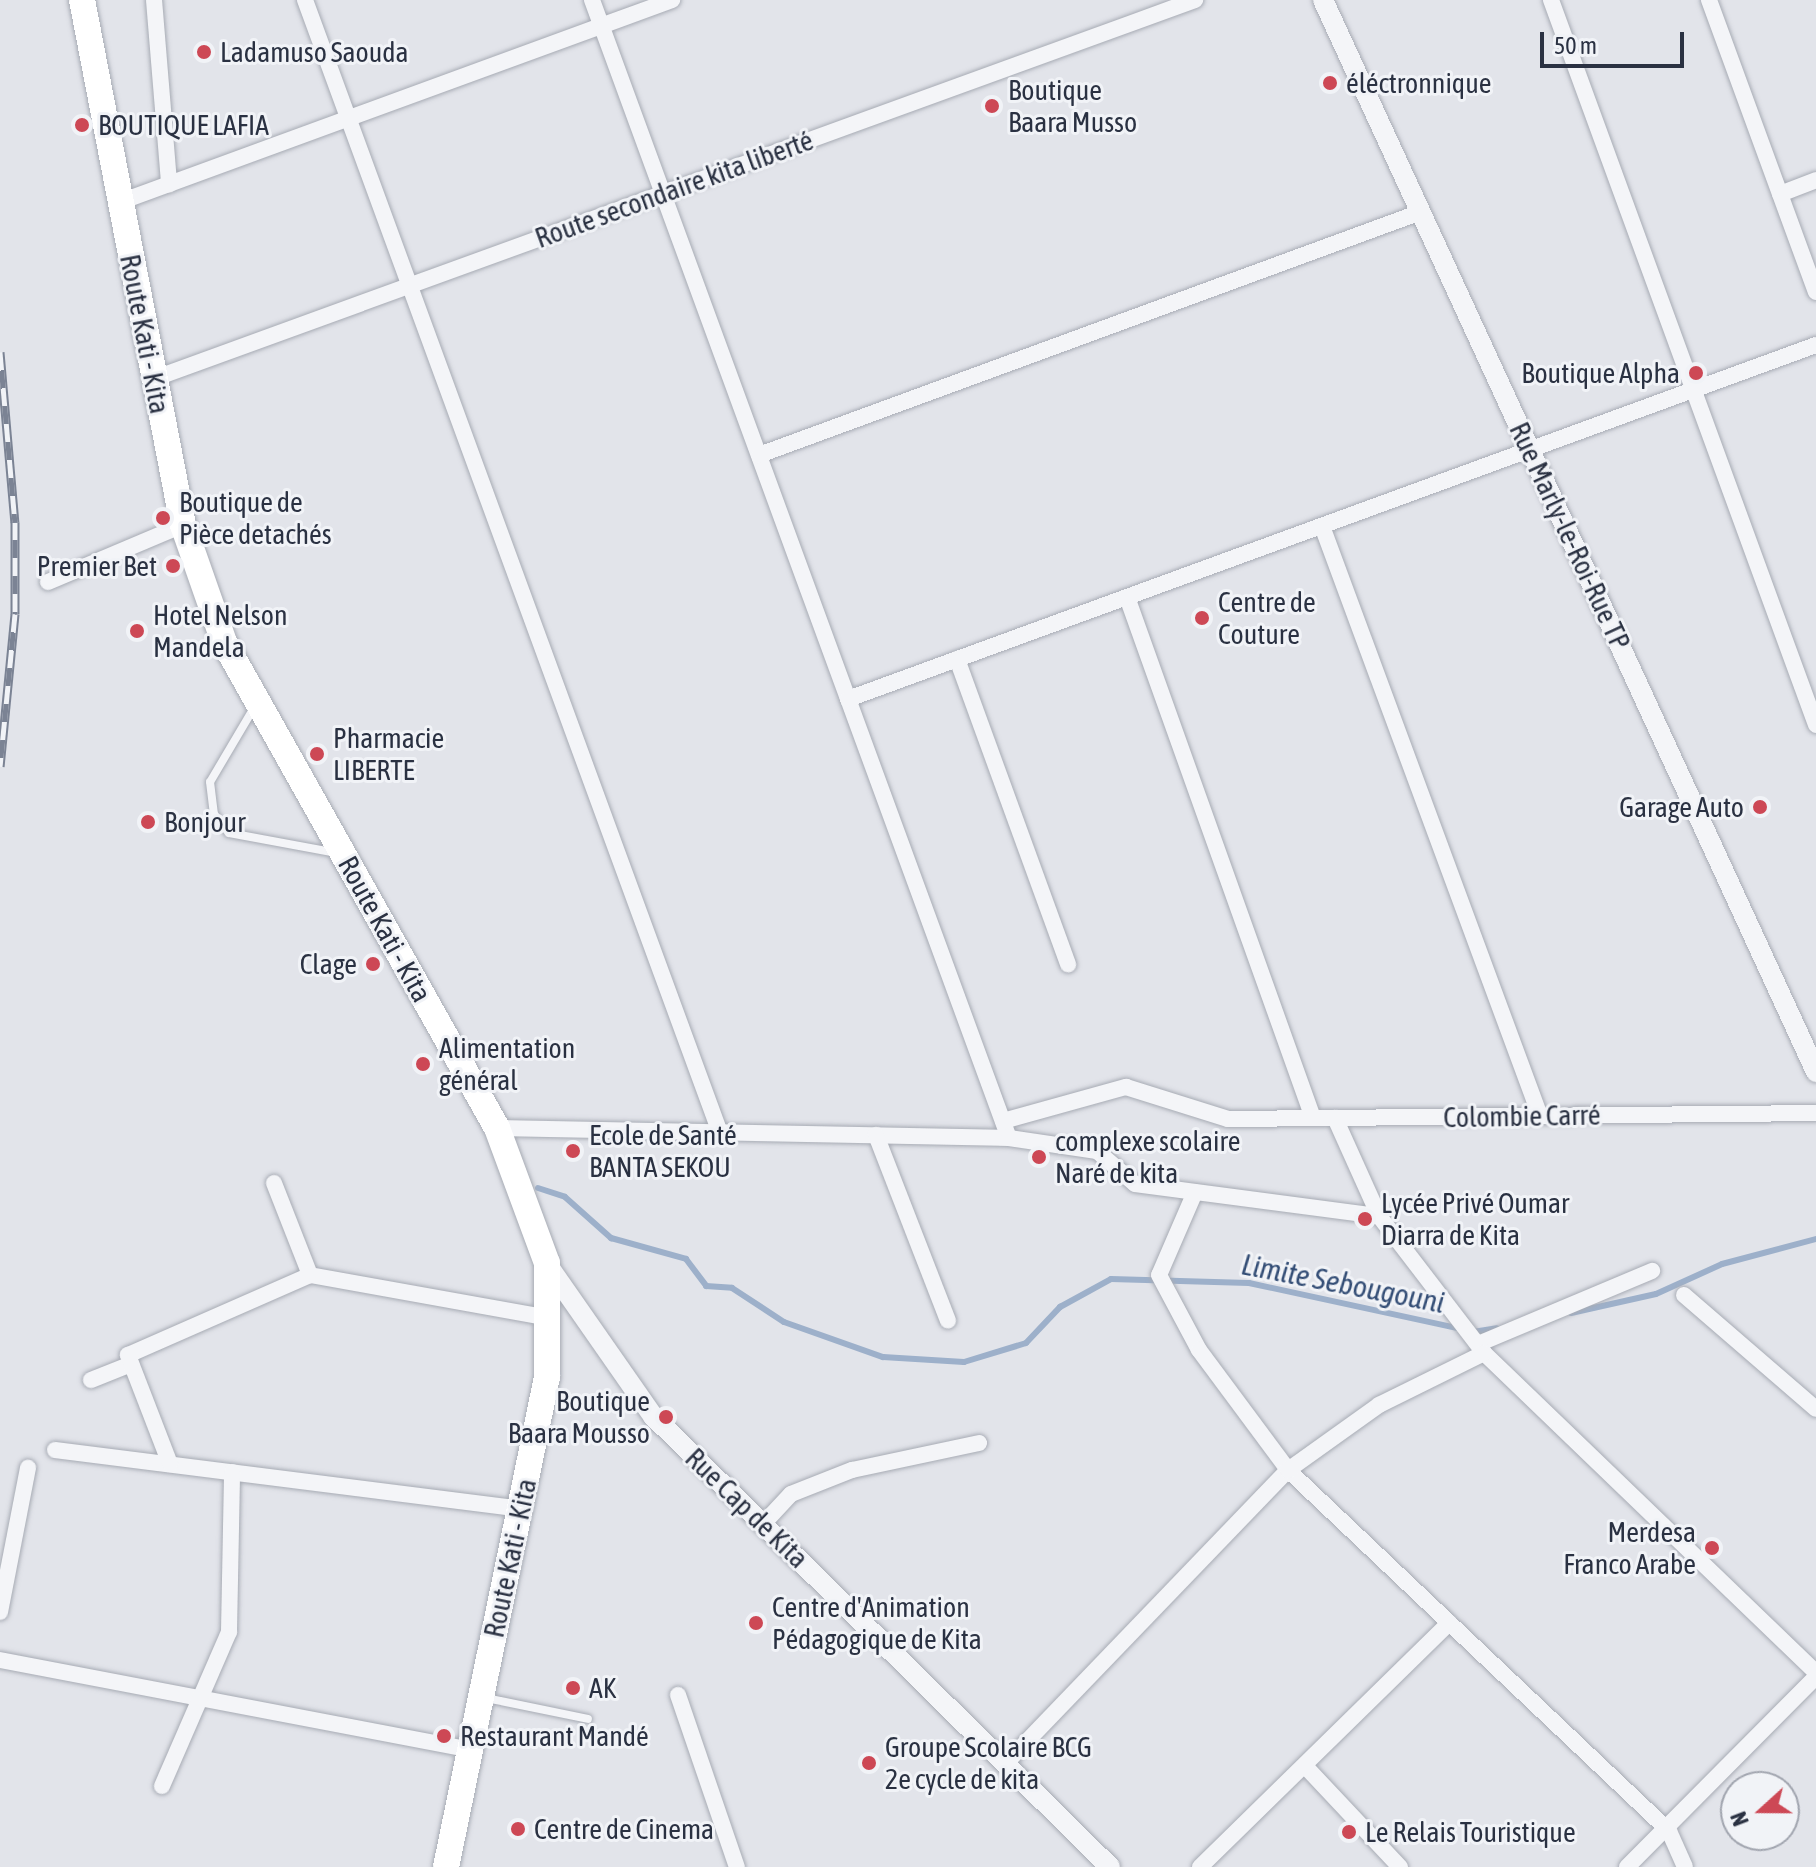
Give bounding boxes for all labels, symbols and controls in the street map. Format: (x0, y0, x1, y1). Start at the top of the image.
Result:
scale bar (1544, 16, 1688, 66)
text: 50 m (1554, 32, 1597, 59)
place label: Ladamuso Saouda (220, 35, 408, 69)
marker: Ladamuso Saouda (195, 43, 213, 61)
place label: éléctronnique (1346, 66, 1491, 100)
place label: Boutique Baara Musso (1008, 73, 1137, 139)
marker: éléctronnique (1321, 74, 1339, 92)
marker: Boutique Baara Musso (983, 97, 1001, 115)
place label: BOUTIQUE LAFIA (98, 108, 269, 142)
marker: BOUTIQUE LAFIA (73, 116, 91, 134)
street label: Route secondaire kita liberté (530, 123, 818, 255)
street label: Route Kati - Kita (113, 251, 177, 417)
place label: Boutique Alpha (1521, 356, 1680, 390)
marker: Boutique Alpha (1687, 364, 1705, 382)
street label: Rue Marly-le-Roi-Rue TP (1503, 417, 1637, 655)
place label: Boutique de Pièce detachés (179, 485, 332, 551)
marker: Boutique de Pièce detachés (154, 509, 172, 527)
place label: Premier Bet (37, 549, 157, 583)
marker: Premier Bet (164, 557, 182, 575)
place label: Centre de Couture (1218, 585, 1316, 651)
place label: Hotel Nelson Mandela (153, 598, 287, 664)
marker: Centre de Couture (1193, 609, 1211, 627)
marker: Hotel Nelson Mandela (128, 622, 146, 640)
place label: Pharmacie LIBERTE (333, 721, 444, 787)
marker: Pharmacie LIBERTE (308, 745, 326, 763)
place label: Garage Auto (1619, 790, 1744, 824)
marker: Garage Auto (1751, 798, 1769, 816)
place label: Bonjour (164, 805, 245, 839)
marker: Bonjour (139, 813, 157, 831)
street label: Route Kati - Kita (331, 850, 439, 1008)
place label: Clage (300, 947, 357, 981)
marker: Clage (364, 955, 382, 973)
place label: Alimentation général (439, 1031, 575, 1097)
marker: Alimentation général (414, 1055, 432, 1073)
street label: Colombie Carré (1443, 1098, 1601, 1134)
place label: Ecole de Santé BANTA SEKOU (589, 1118, 737, 1184)
place label: complexe scolaire Naré de kita (1055, 1124, 1240, 1190)
marker: Ecole de Santé BANTA SEKOU (564, 1142, 582, 1160)
marker: complexe scolaire Naré de kita (1030, 1148, 1048, 1166)
place label: Lycée Privé Oumar Diarra de Kita (1381, 1186, 1569, 1252)
marker: Lycée Privé Oumar Diarra de Kita (1356, 1210, 1374, 1228)
water label: Limite Sebougouni (1239, 1246, 1447, 1320)
place label: Boutique Baara Mousso (508, 1384, 650, 1450)
marker: Boutique Baara Mousso (657, 1408, 675, 1426)
street label: Rue Cap de Kita (679, 1441, 815, 1575)
street label: Route Kati - Kita (477, 1475, 543, 1641)
place label: Merdesa Franco Arabe (1563, 1515, 1696, 1581)
marker: Merdesa Franco Arabe (1703, 1539, 1721, 1557)
place label: Centre d'Animation Pédagogique de Kita (772, 1590, 982, 1656)
marker: Centre d'Animation Pédagogique de Kita (747, 1614, 765, 1632)
place label: AK (589, 1671, 616, 1705)
marker: AK (564, 1679, 582, 1697)
place label: Restaurant Mandé (460, 1719, 649, 1753)
marker: Restaurant Mandé (435, 1727, 453, 1745)
place label: Groupe Scolaire BCG 2e cycle de kita (885, 1730, 1092, 1796)
marker: Groupe Scolaire BCG 2e cycle de kita (860, 1754, 878, 1772)
north arrow (1720, 1771, 1800, 1851)
text: N (1725, 1808, 1754, 1830)
place label: Centre de Cinema (534, 1812, 714, 1846)
place label: Le Relais Touristique (1365, 1815, 1576, 1849)
marker: Centre de Cinema (509, 1820, 527, 1838)
marker: Le Relais Touristique (1340, 1823, 1358, 1841)

